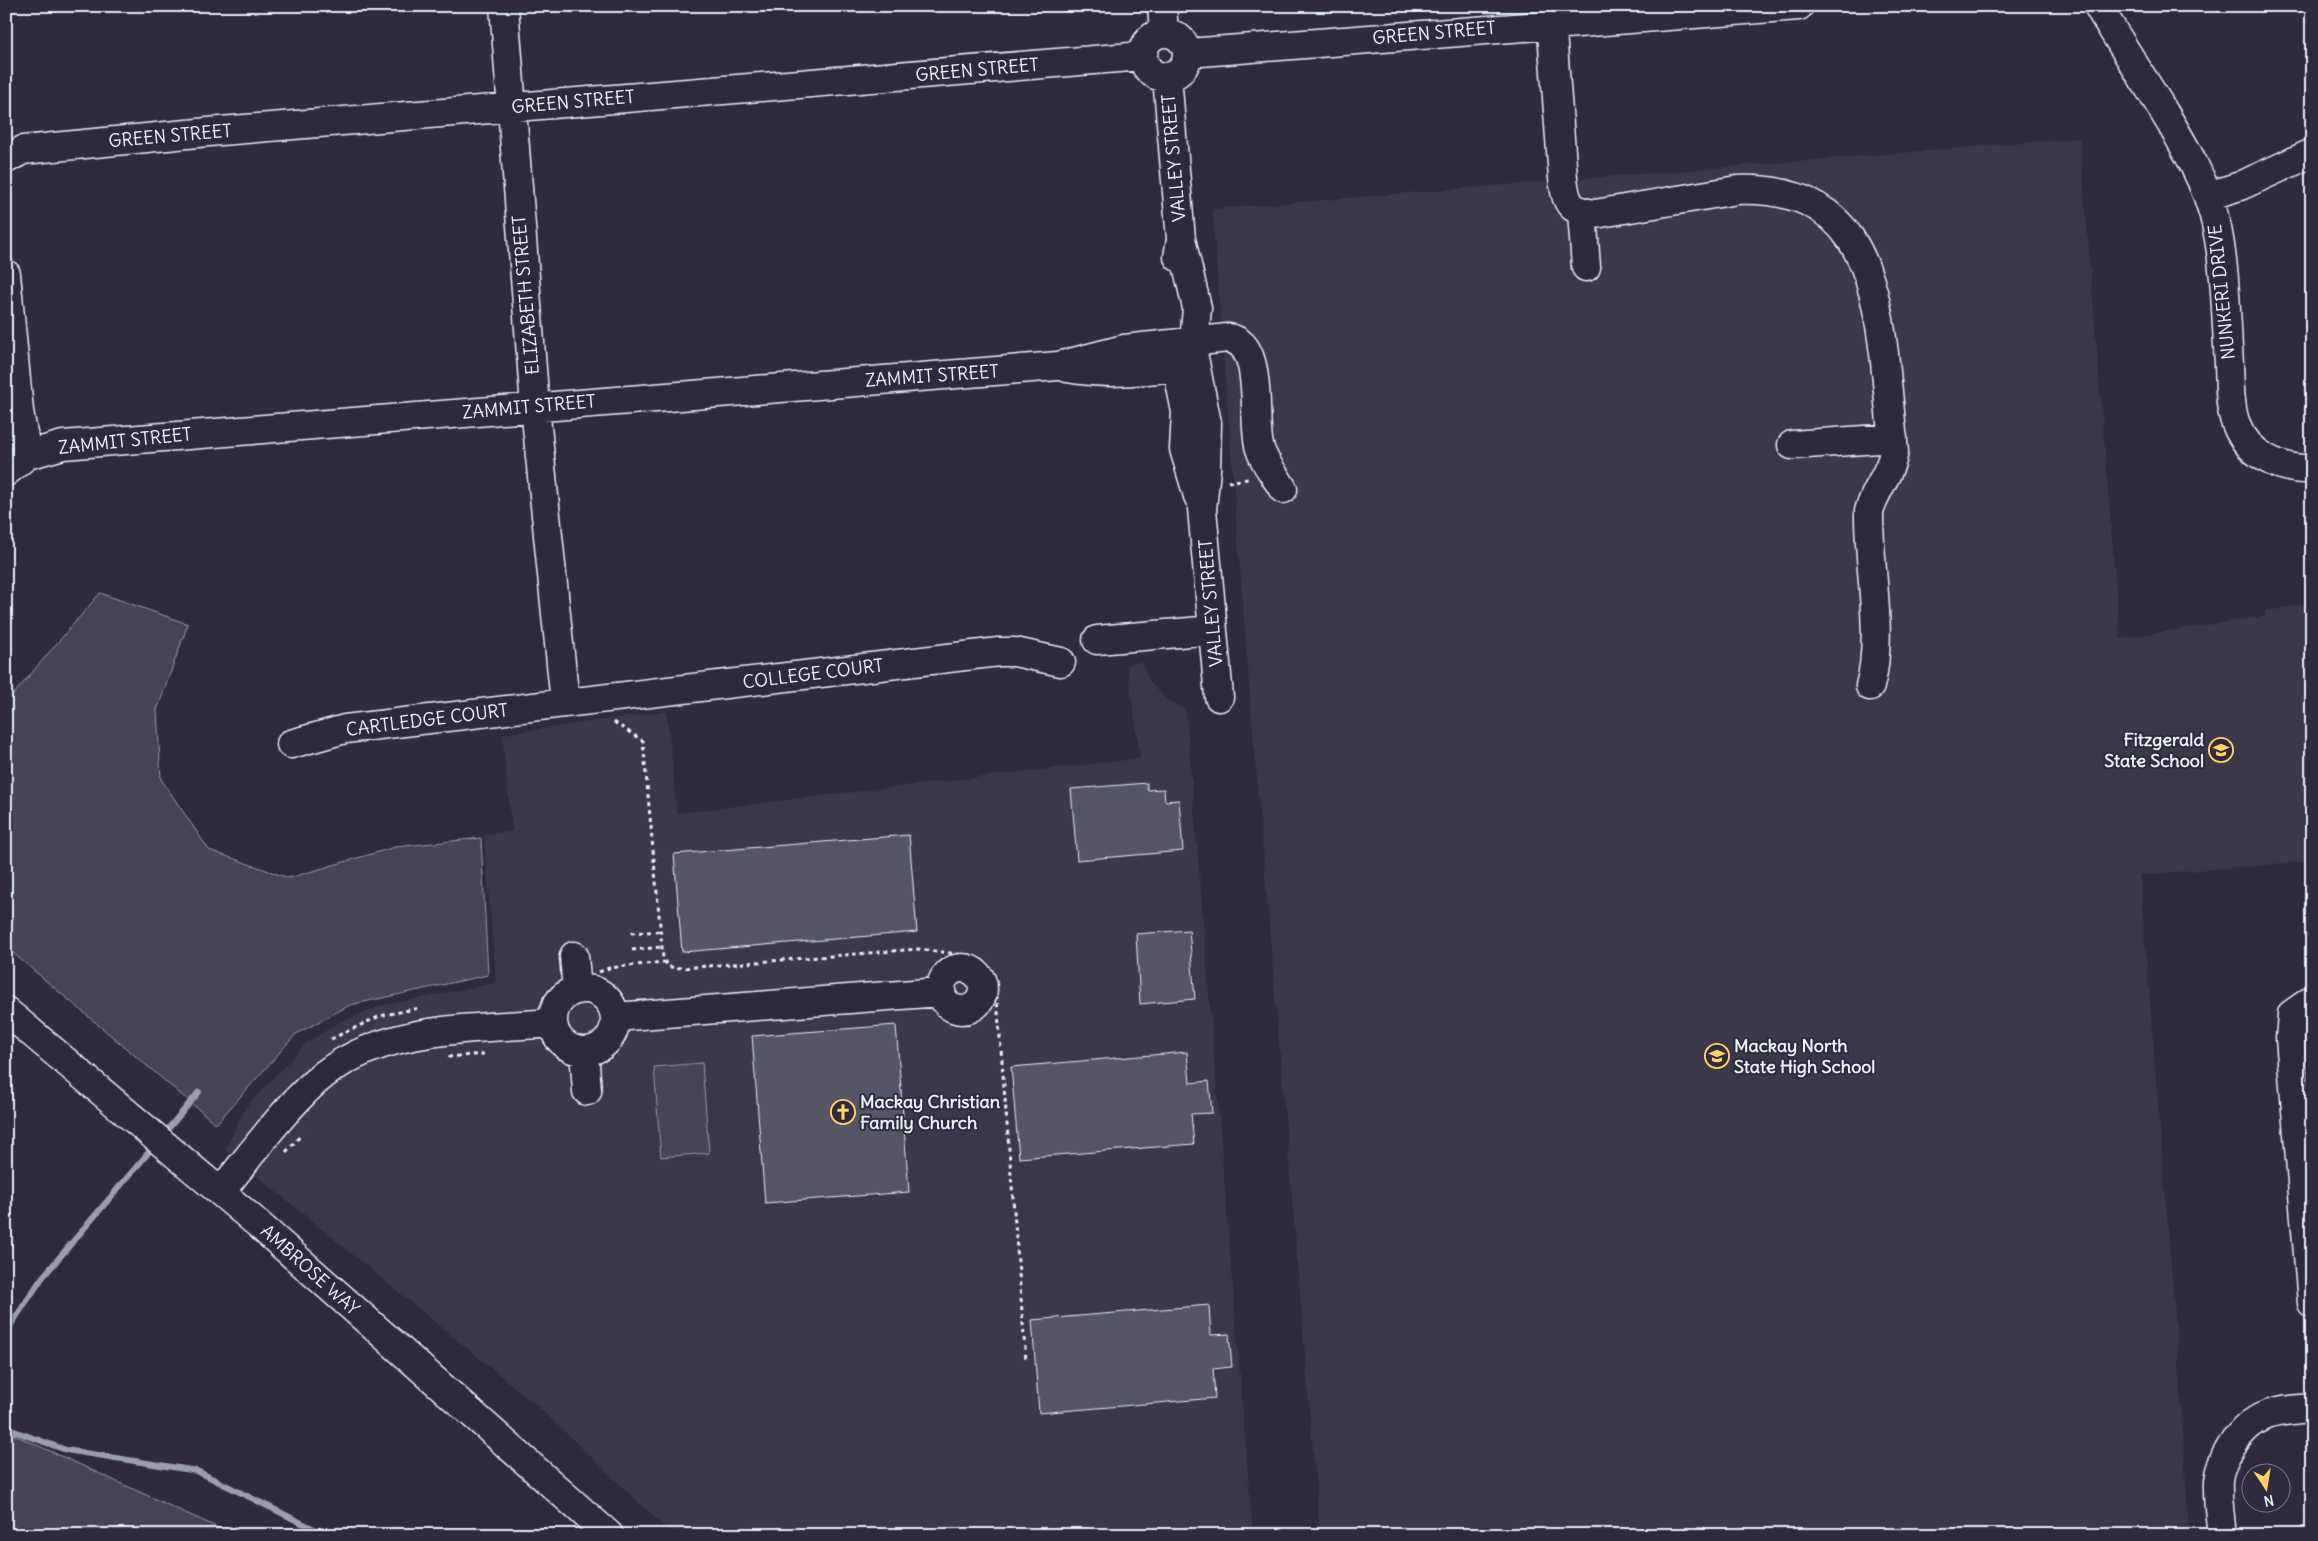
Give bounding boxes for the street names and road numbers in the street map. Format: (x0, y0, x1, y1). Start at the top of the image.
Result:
street label: GREEN STREET (1371, 16, 1497, 49)
street label: GREEN STREET (914, 53, 1040, 86)
street label: GREEN STREET (510, 85, 636, 118)
street label: VALLEY STREET (1156, 93, 1191, 223)
street label: GREEN STREET (107, 119, 233, 152)
street label: ELIZABETH STREET (507, 214, 544, 376)
street label: NUNKERI DRIVE (2203, 223, 2240, 361)
street label: ZAMMIT STREET (864, 359, 1000, 392)
street label: ZAMMIT STREET (461, 389, 597, 424)
street label: ZAMMIT STREET (57, 422, 193, 459)
street label: VALLEY STREET (1193, 538, 1228, 668)
street label: COLLEGE COURT (741, 653, 885, 694)
street label: CARTLEDGE COURT (345, 698, 509, 741)
street label: AMBROSE WAY (256, 1219, 364, 1320)

